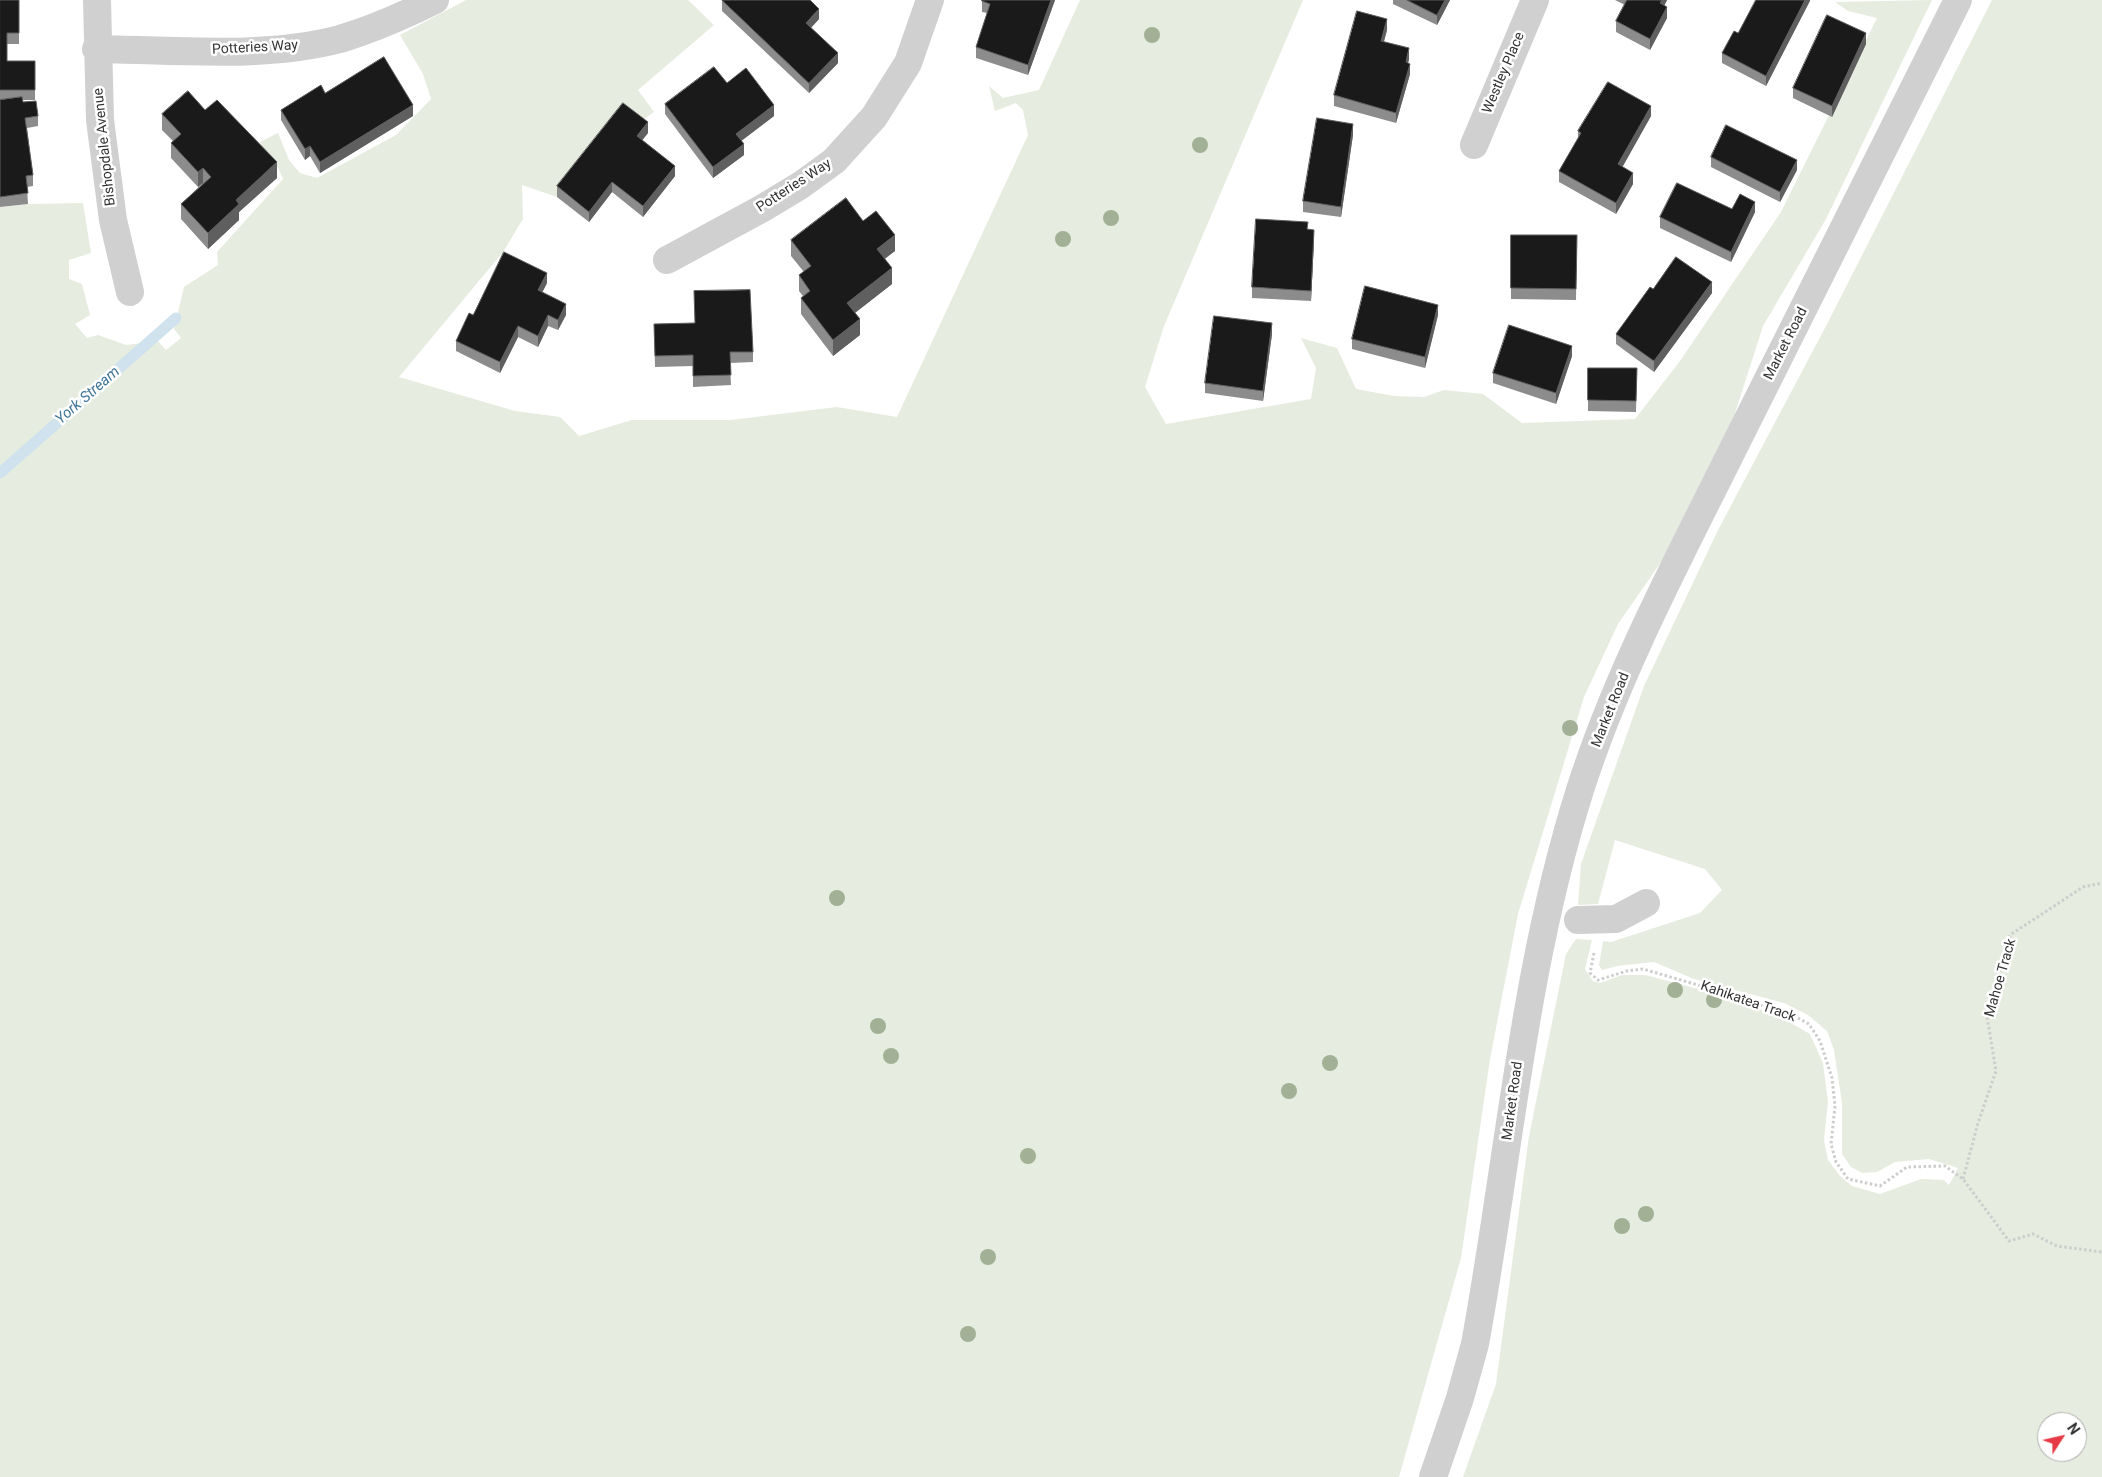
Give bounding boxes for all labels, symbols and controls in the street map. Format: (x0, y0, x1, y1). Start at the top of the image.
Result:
street label: Westley Place (1479, 30, 1529, 116)
street label: Potteries Way (212, 37, 298, 59)
street label: Bishopdale Avenue (90, 87, 120, 207)
street label: Potteries Way (753, 156, 835, 216)
street label: Market Road (1761, 305, 1811, 383)
water label: York Stream (52, 363, 124, 429)
street label: Market Road (1588, 670, 1634, 750)
street label: Mahoe Track (1982, 937, 2020, 1019)
street label: Kahikatea Track (1698, 978, 1798, 1026)
street label: Market Road (1499, 1061, 1527, 1141)
north arrow (2037, 1412, 2087, 1462)
text: N (2064, 1420, 2083, 1438)

